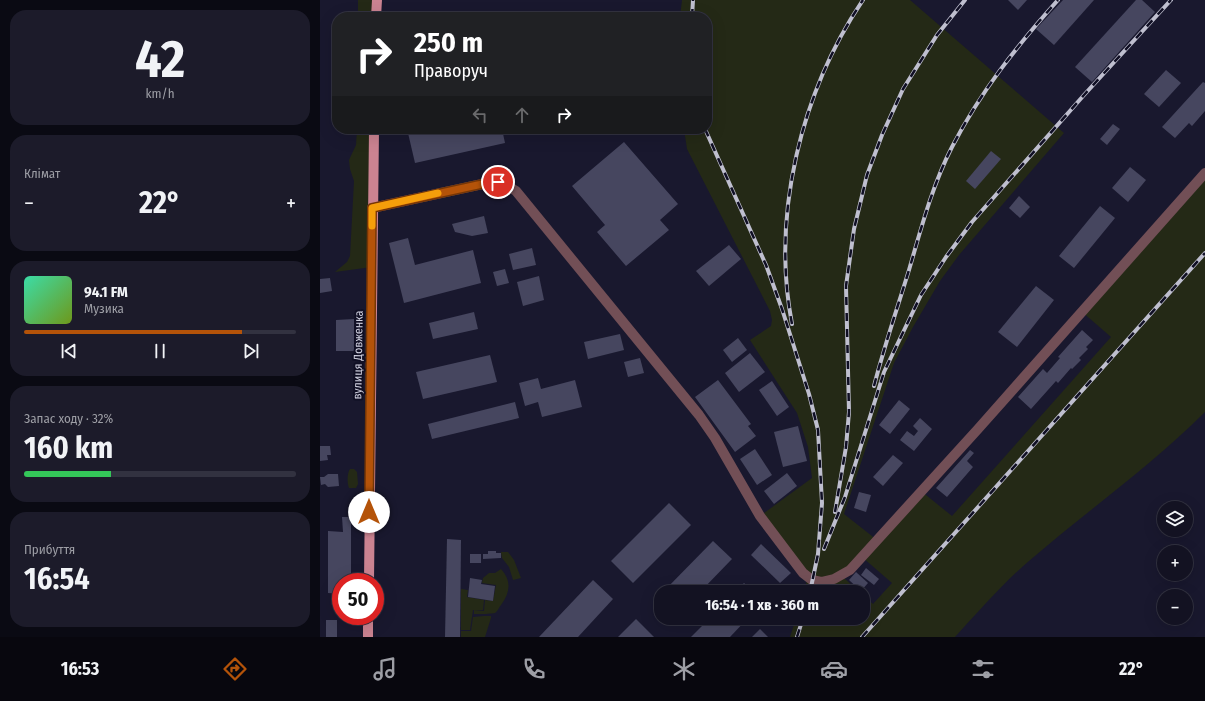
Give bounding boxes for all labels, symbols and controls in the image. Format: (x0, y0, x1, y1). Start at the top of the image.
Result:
text: 250 m (414, 26, 483, 59)
text: 42 (135, 28, 185, 91)
icon: right (348, 28, 400, 80)
text: Праворуч (414, 60, 488, 82)
text: km/h (146, 86, 175, 101)
icon: left (469, 104, 491, 126)
icon: ahead (511, 104, 533, 126)
icon: right (553, 104, 575, 126)
pin (481, 165, 515, 199)
text: Клімат (24, 166, 60, 181)
icon: arrive (487, 171, 509, 193)
text: 22° (139, 185, 181, 221)
text: − (24, 190, 34, 217)
text: + (286, 190, 296, 217)
text: 94.1 FM (84, 283, 128, 301)
text: Музика (84, 301, 124, 316)
street label: вулиця Довженка (350, 310, 366, 400)
icon: previous (58, 340, 80, 362)
icon: pause (149, 340, 171, 362)
icon: next (240, 340, 262, 362)
text: Запас ходу · 32% (24, 411, 113, 426)
text: 160 km (24, 430, 113, 466)
position arrow (348, 491, 390, 533)
map controls (1157, 501, 1193, 625)
button: layers (1157, 501, 1193, 537)
text: Прибуття (24, 542, 75, 557)
button: + (1157, 545, 1193, 581)
text: 16:54 (24, 561, 90, 597)
speed limit sign: 50 (332, 573, 384, 625)
button: − (1157, 589, 1193, 625)
text: 16:54 · 1 хв · 360 m (705, 596, 819, 614)
icon: directions (221, 655, 249, 683)
icon: music (371, 655, 399, 683)
icon: phone (520, 655, 548, 683)
icon: climate (670, 655, 698, 683)
icon: car (820, 655, 848, 683)
icon: filters (969, 655, 997, 683)
text: 16:53 (61, 658, 99, 680)
text: 22° (1119, 658, 1144, 680)

